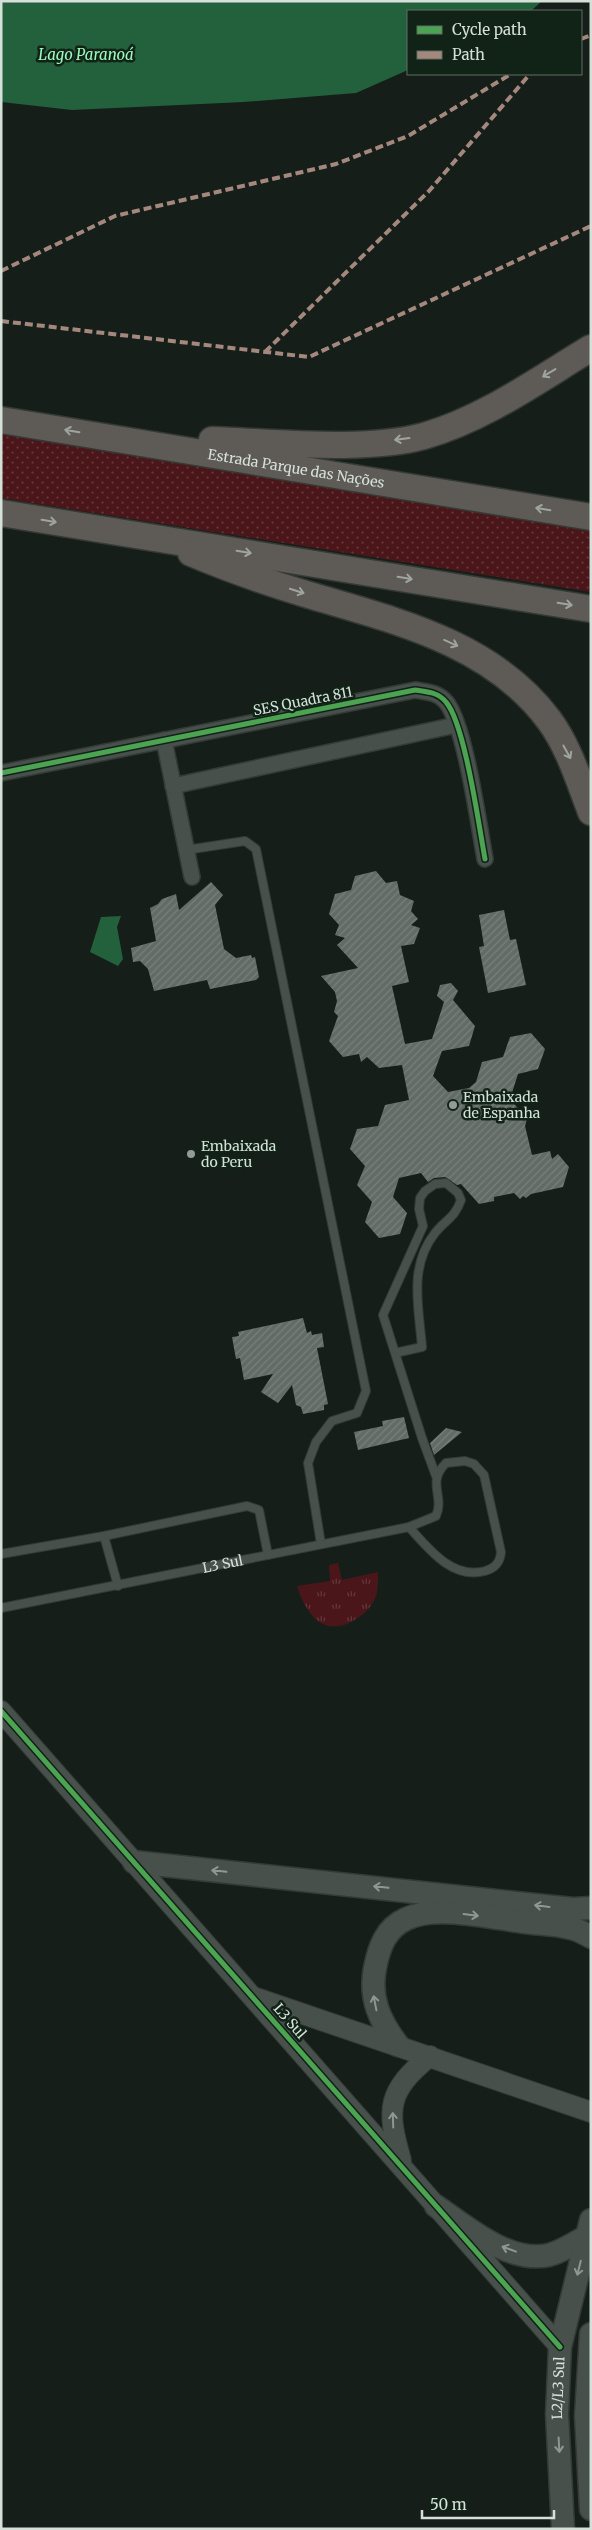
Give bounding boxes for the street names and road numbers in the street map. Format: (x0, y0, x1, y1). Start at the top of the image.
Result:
street label: Estrada Parque das Nações (206, 445, 386, 492)
street label: SES Quadra 811 (252, 683, 354, 719)
street label: L3 Sul (201, 1551, 245, 1577)
street label: L3 Sul (270, 2000, 311, 2043)
street label: L2/L3 Sul (548, 2356, 569, 2420)

